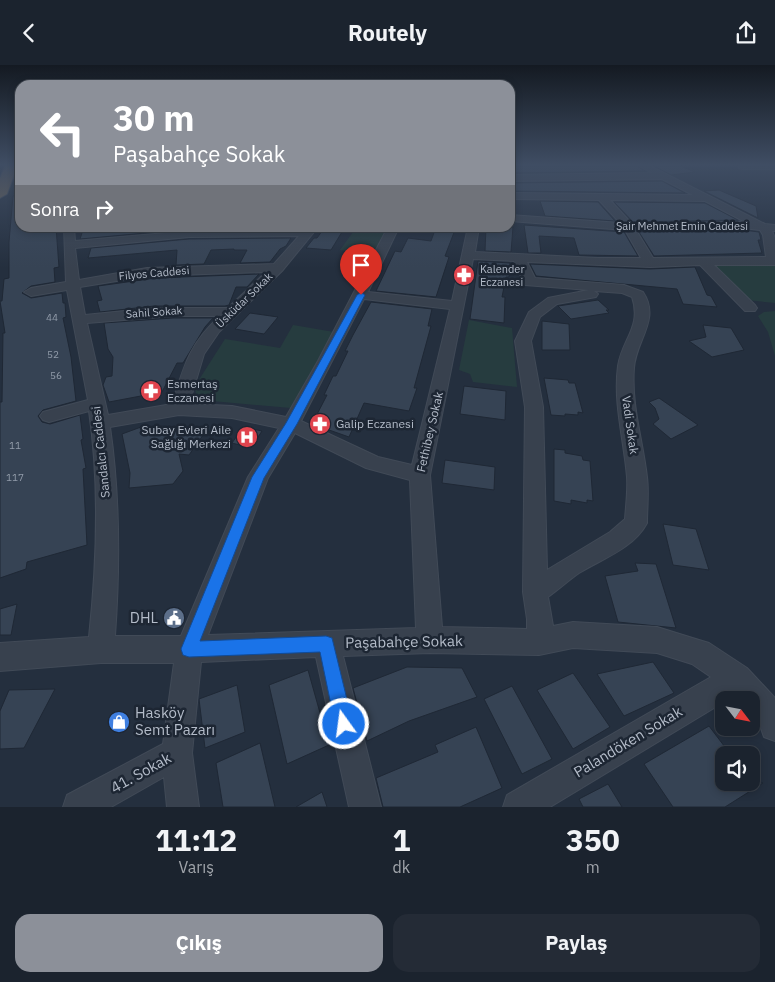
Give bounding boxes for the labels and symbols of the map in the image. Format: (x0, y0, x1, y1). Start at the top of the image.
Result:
street label: Şair Mehmet Emin Caddesi (616, 219, 748, 233)
pin (340, 244, 382, 295)
place label: Kalender Eczanesi (480, 262, 524, 289)
street label: Filyos Caddesi (118, 263, 190, 283)
pharmacy icon: Kalender Eczanesi (452, 263, 476, 287)
street label: Üsküdar Sokak (213, 269, 275, 331)
street label: Sahil Sokak (125, 303, 183, 321)
house number: 44 (46, 311, 58, 324)
house number: 52 (47, 348, 59, 361)
house number: 56 (50, 369, 62, 382)
place label: Esmertaş Eczanesi (167, 376, 218, 405)
pharmacy icon: Esmertaş Eczanesi (139, 379, 163, 403)
street label: Fethibey Sokak (413, 390, 446, 474)
street label: Vadi Sokak (619, 395, 642, 456)
street label: Sandalcı Caddesi (88, 406, 113, 499)
pharmacy icon: Galip Eczanesi (308, 412, 332, 436)
place label: Galip Eczanesi (336, 416, 414, 431)
place label: Subay Evleri Aile Sağlığı Merkezi (142, 422, 231, 451)
hospital icon: Subay Evleri Aile Sağlığı Merkezi (235, 425, 259, 449)
house number: 11 (9, 439, 21, 452)
house number: 117 (6, 471, 24, 484)
public building icon: DHL (162, 606, 186, 630)
place label: DHL (130, 608, 158, 627)
street label: Paşabahçe Sokak (345, 631, 463, 652)
north arrow (715, 691, 760, 736)
position arrow (317, 697, 369, 749)
street label: Palandöken Sokak (570, 702, 686, 782)
place label: Hasköy Semt Pazarı (135, 703, 215, 739)
shop icon: Hasköy Semt Pazarı (107, 710, 131, 734)
street label: 41. Sokak (107, 748, 175, 797)

